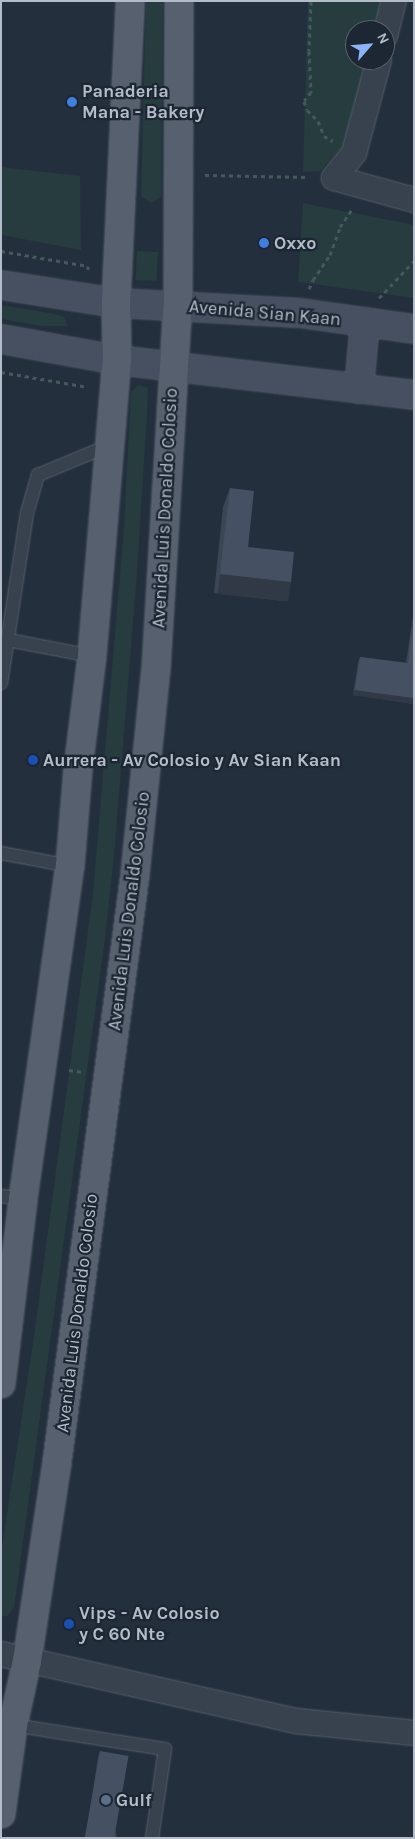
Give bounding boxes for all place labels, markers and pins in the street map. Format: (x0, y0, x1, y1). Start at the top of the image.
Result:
place label: Panaderia Mana - Bakery (82, 81, 204, 124)
marker: Panaderia Mana - Bakery (66, 96, 78, 108)
place label: Oxxo (274, 232, 316, 254)
marker: Oxxo (258, 237, 270, 249)
place label: Aurrera - Av Colosio y Av Sian Kaan (43, 749, 341, 771)
marker: Aurrera - Av Colosio y Av Sian Kaan (27, 754, 39, 766)
place label: Vips - Av Colosio y C 60 Nte (79, 1603, 220, 1646)
marker: Vips - Av Colosio y C 60 Nte (63, 1618, 75, 1630)
place label: Gulf (116, 1789, 152, 1811)
marker: Gulf (100, 1794, 112, 1806)

